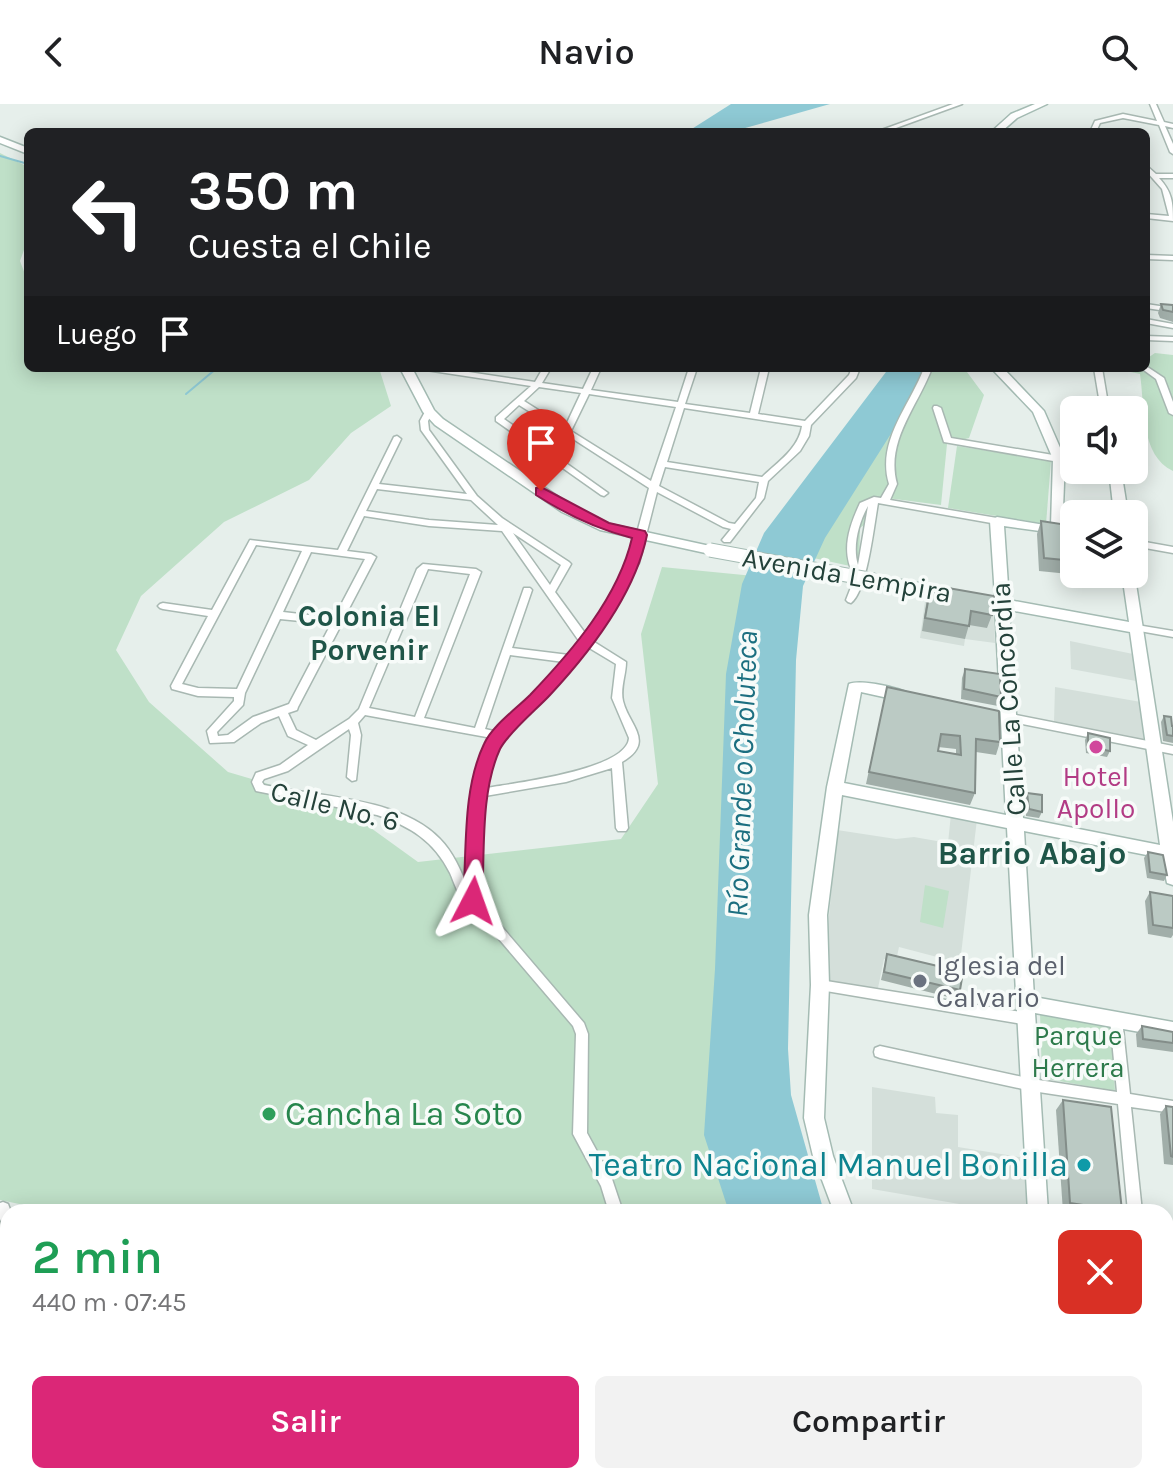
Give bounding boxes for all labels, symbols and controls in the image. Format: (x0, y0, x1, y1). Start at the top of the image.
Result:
icon: back (32, 30, 76, 74)
icon: search (1097, 30, 1141, 74)
text: Navio (538, 31, 635, 73)
text: 350 m (188, 158, 358, 223)
icon: left (56, 160, 160, 264)
text: Cuesta el Chile (188, 225, 431, 267)
icon: arrive (153, 312, 197, 356)
text: Luego (56, 316, 137, 352)
map controls (1060, 396, 1148, 588)
button: sound (1060, 396, 1148, 484)
pin (507, 409, 575, 491)
icon: arrive (519, 421, 563, 465)
button: layers (1060, 500, 1148, 588)
street label: Avenida Lempira (740, 540, 954, 610)
street label: Calle La Concordia (983, 581, 1033, 817)
district label: Colonia El Porvenir (298, 598, 440, 668)
water label: Río Grande o Choluteca (719, 630, 765, 918)
marker: Hotel Apollo (1087, 738, 1105, 756)
place label: Hotel Apollo (1057, 760, 1135, 825)
street label: Calle No. 6 (267, 774, 403, 838)
district label: Barrio Abajo (938, 835, 1126, 872)
position arrow (431, 859, 515, 943)
place label: Iglesia del Calvario (936, 949, 1066, 1014)
marker: Iglesia del Calvario (911, 972, 929, 990)
park label: Parque Herrera (1031, 1019, 1125, 1084)
place label: Cancha La Soto (285, 1094, 523, 1134)
marker: Cancha La Soto (260, 1105, 278, 1123)
place label: Teatro Nacional Manuel Bonilla (589, 1145, 1068, 1185)
marker: Teatro Nacional Manuel Bonilla (1075, 1156, 1093, 1174)
text: 2 min (32, 1229, 163, 1285)
button: close (1058, 1230, 1142, 1314)
text: 440 m · 07:45 (32, 1287, 187, 1318)
button: Salir (32, 1376, 579, 1468)
button: Compartir (595, 1376, 1142, 1468)

